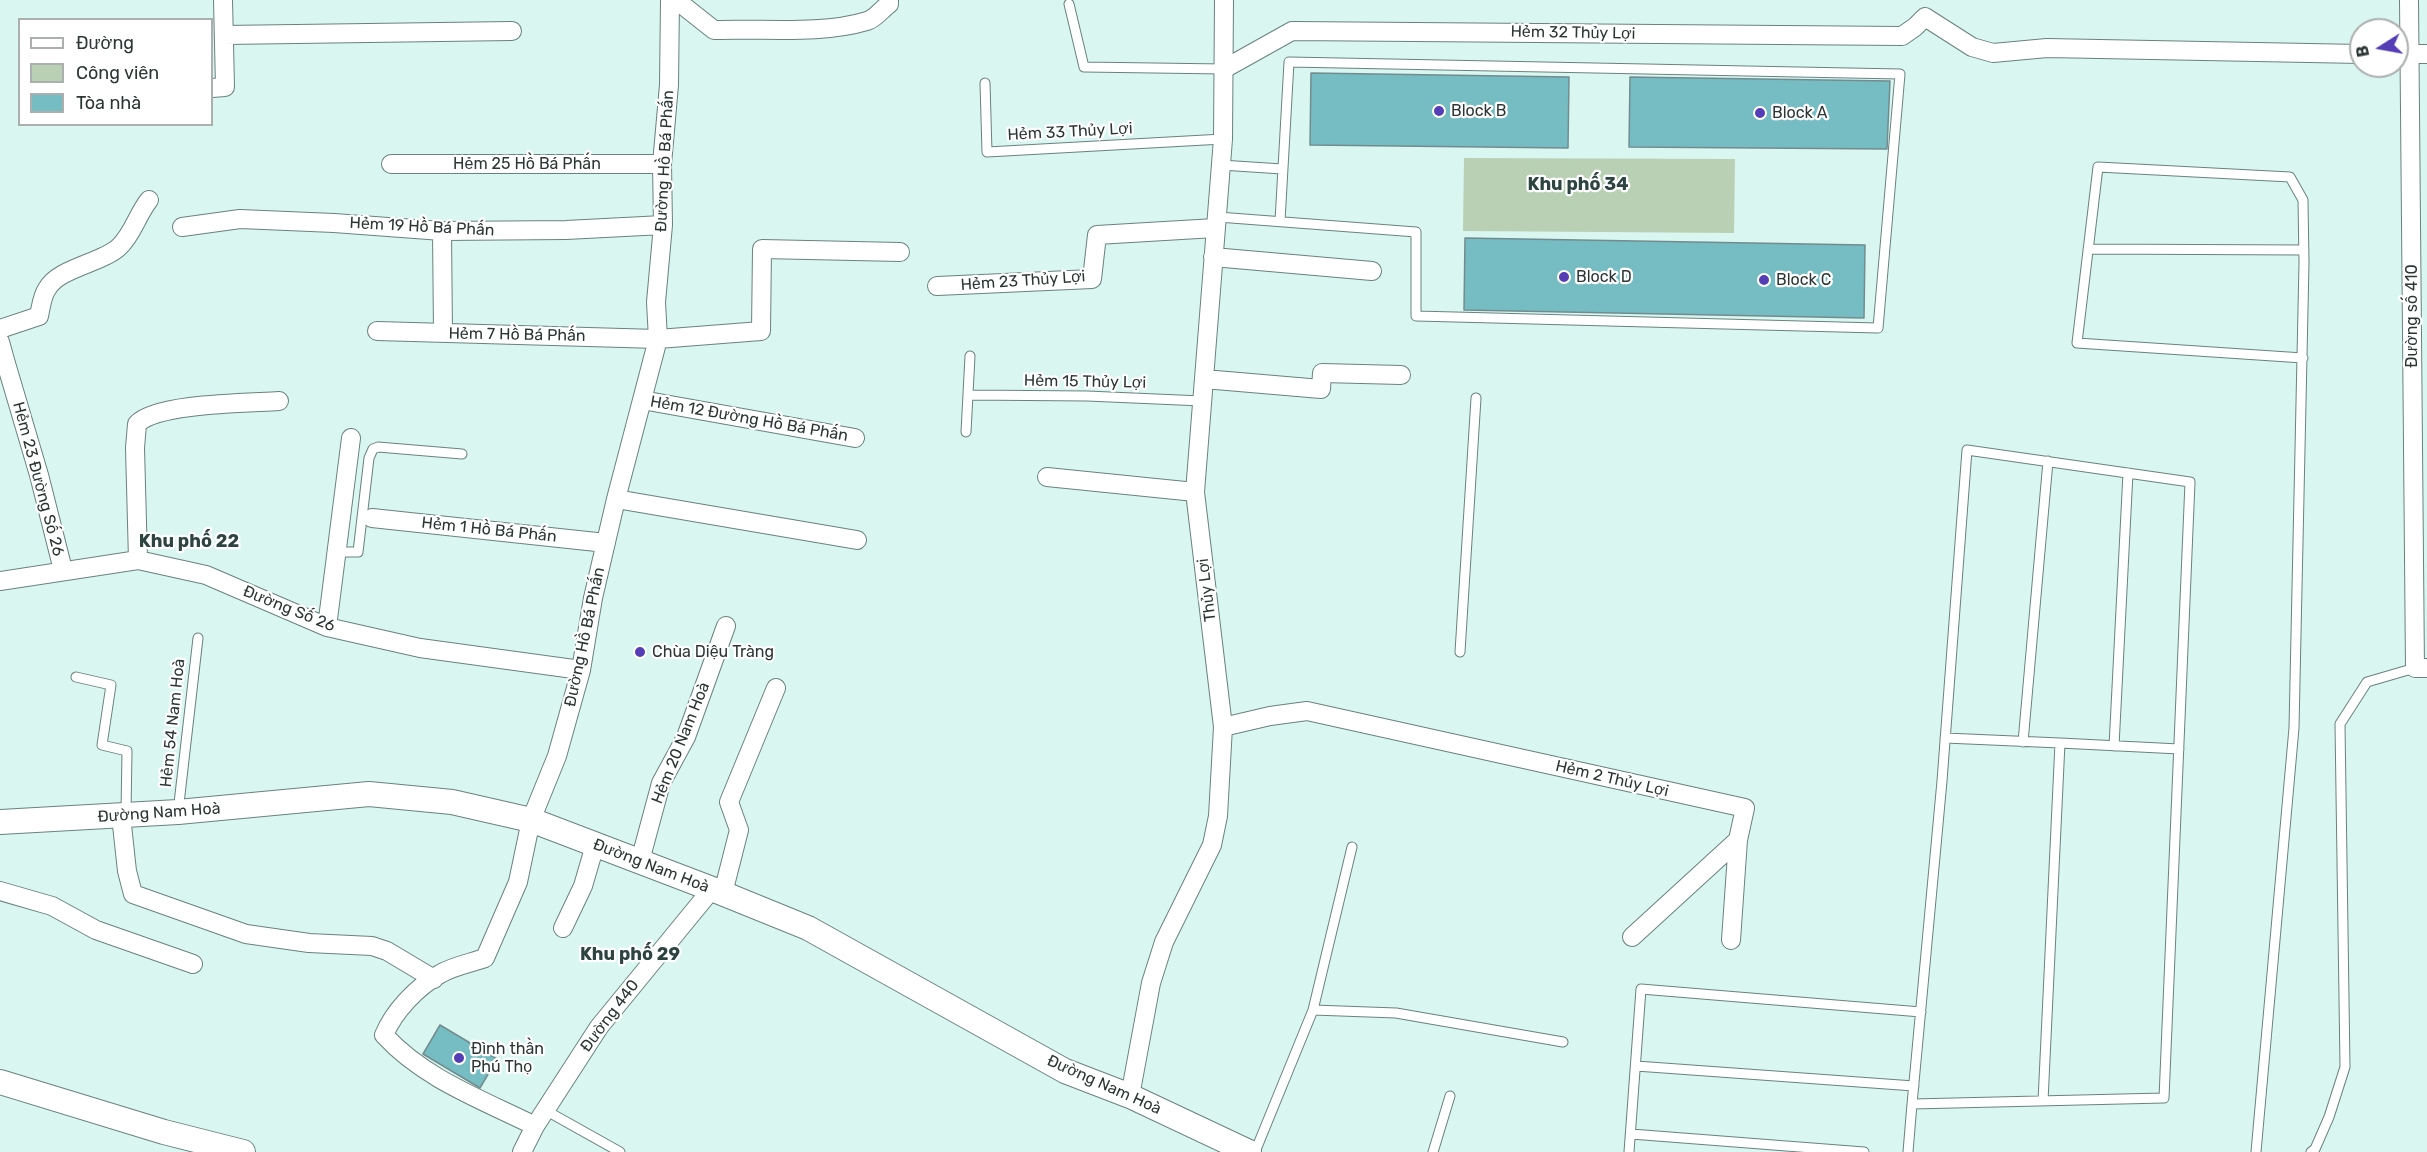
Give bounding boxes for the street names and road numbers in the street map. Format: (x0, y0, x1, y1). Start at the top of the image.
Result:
street label: Hẻm 32 Thủy Lợi (1510, 22, 1636, 44)
street label: Đường Hồ Bá Phấn (652, 90, 678, 232)
street label: Hẻm 33 Thủy Lợi (1007, 119, 1133, 145)
street label: Hẻm 25 Hồ Bá Phấn (453, 154, 601, 174)
street label: Hẻm 19 Hồ Bá Phấn (349, 214, 495, 240)
street label: Đường số 410 (2402, 264, 2422, 368)
street label: Hẻm 23 Thủy Lợi (960, 267, 1086, 295)
street label: Hẻm 7 Hồ Bá Phấn (448, 324, 586, 346)
street label: Hẻm 15 Thủy Lợi (1024, 371, 1146, 393)
street label: Hẻm 12 Đường Hồ Bá Phấn (649, 392, 849, 446)
street label: Hẻm 23 Đường Số 26 (8, 400, 68, 558)
street label: Hẻm 1 Hồ Bá Phấn (420, 513, 558, 547)
street label: Thủy Lợi (1194, 557, 1220, 623)
street label: Đường Hồ Bá Phấn (561, 566, 609, 708)
street label: Đường Số 26 (240, 582, 338, 636)
street label: Hẻm 54 Nam Hoà (157, 658, 189, 788)
street label: Hẻm 20 Nam Hoà (648, 679, 714, 807)
street label: Hẻm 2 Thủy Lợi (1554, 757, 1670, 801)
street label: Đường Nam Hoà (97, 799, 221, 827)
street label: Đường Nam Hoà (590, 835, 712, 897)
street label: Đường 440 (577, 976, 643, 1056)
street label: Đường Nam Hoà (1044, 1051, 1164, 1119)

